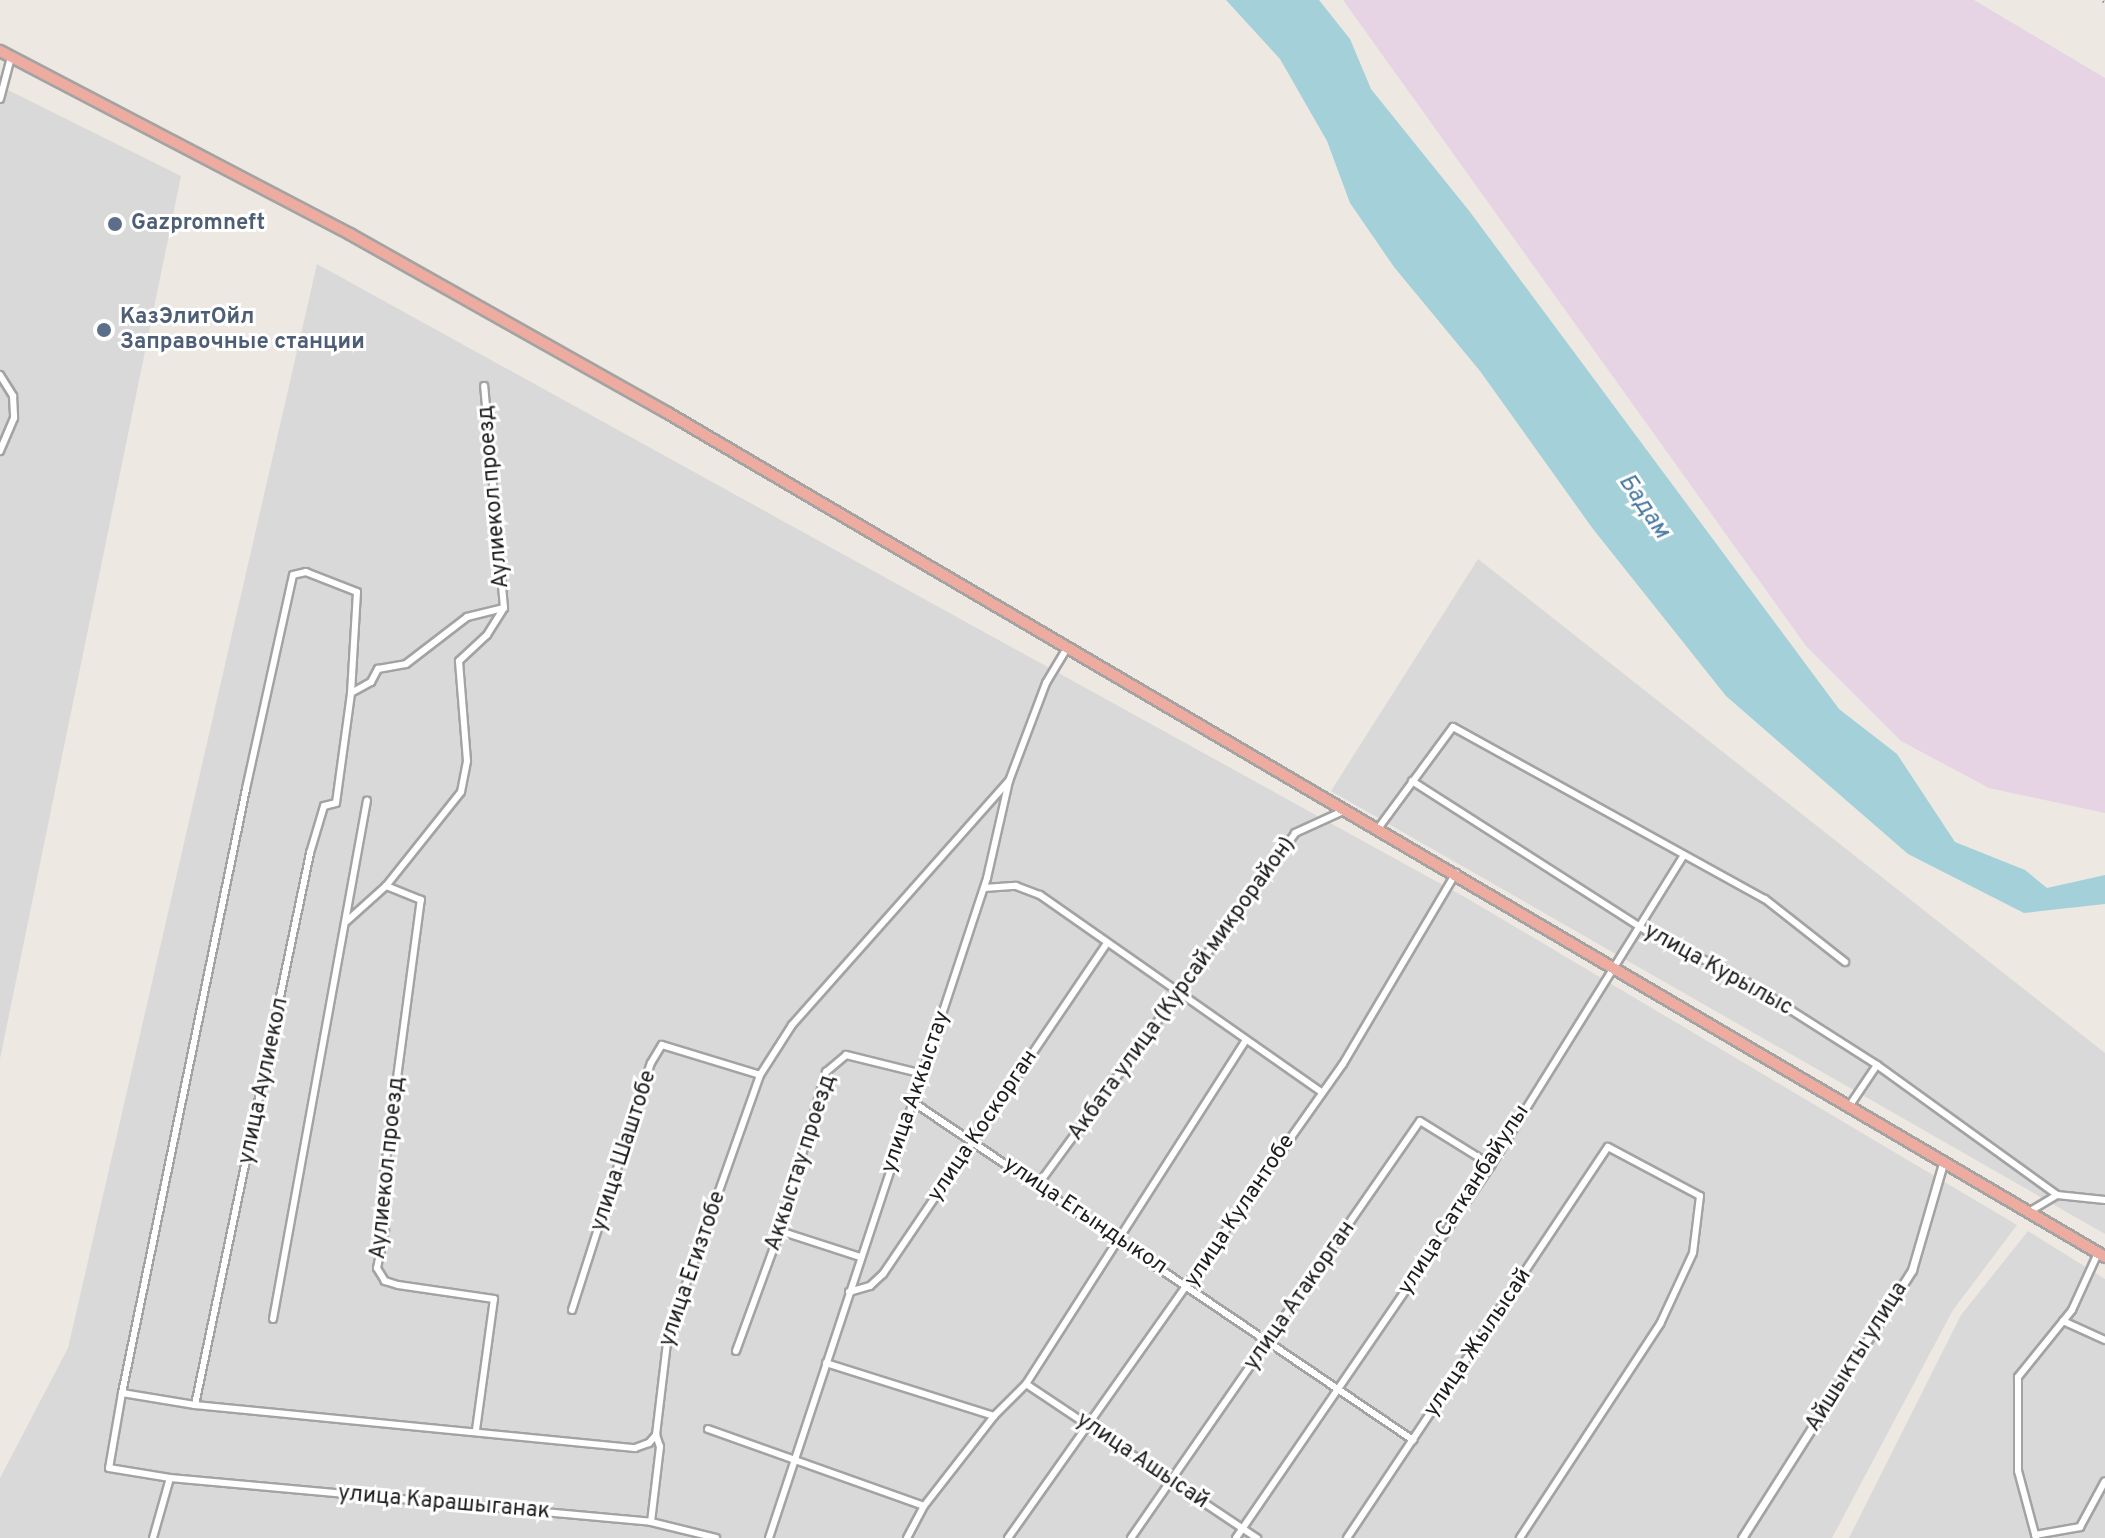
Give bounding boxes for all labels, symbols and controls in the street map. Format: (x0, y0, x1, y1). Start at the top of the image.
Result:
place label: Gazpromneft (131, 211, 265, 237)
marker: Gazpromneft (106, 215, 124, 233)
place label: КазЭлитОйл Заправочные станции (120, 304, 365, 356)
marker: КазЭлитОйл Заправочные станции (95, 321, 113, 339)
street label: Аулиекол проезд (473, 404, 515, 590)
water label: Бадам (1611, 469, 1675, 545)
street label: Акбата улица (Курсай микрорайон) (1063, 832, 1301, 1146)
street label: улица Курылыс (1639, 918, 1797, 1022)
street label: улица Аулиекол (233, 995, 295, 1167)
street label: улица Аккыстау (876, 1007, 956, 1177)
street label: улица Коскорган (922, 1045, 1044, 1207)
street label: улица Шаштобе (586, 1067, 662, 1235)
street label: Аккыстау проезд (760, 1072, 842, 1254)
street label: Аулиекол проезд (365, 1075, 411, 1261)
street label: улица Сатканбайулы (1393, 1100, 1535, 1300)
street label: улица Кулантобе (1179, 1130, 1301, 1292)
street label: улица Егындыкол (998, 1151, 1172, 1281)
street label: улица Егизтобе (654, 1188, 732, 1350)
street label: улица Атакорган (1239, 1216, 1361, 1376)
street label: улица Жылысай (1419, 1264, 1537, 1422)
street label: Айшыкты улица (1800, 1277, 1914, 1437)
street label: улица Ашысай (1071, 1407, 1213, 1515)
street label: улица Карашыганак (337, 1481, 551, 1525)

